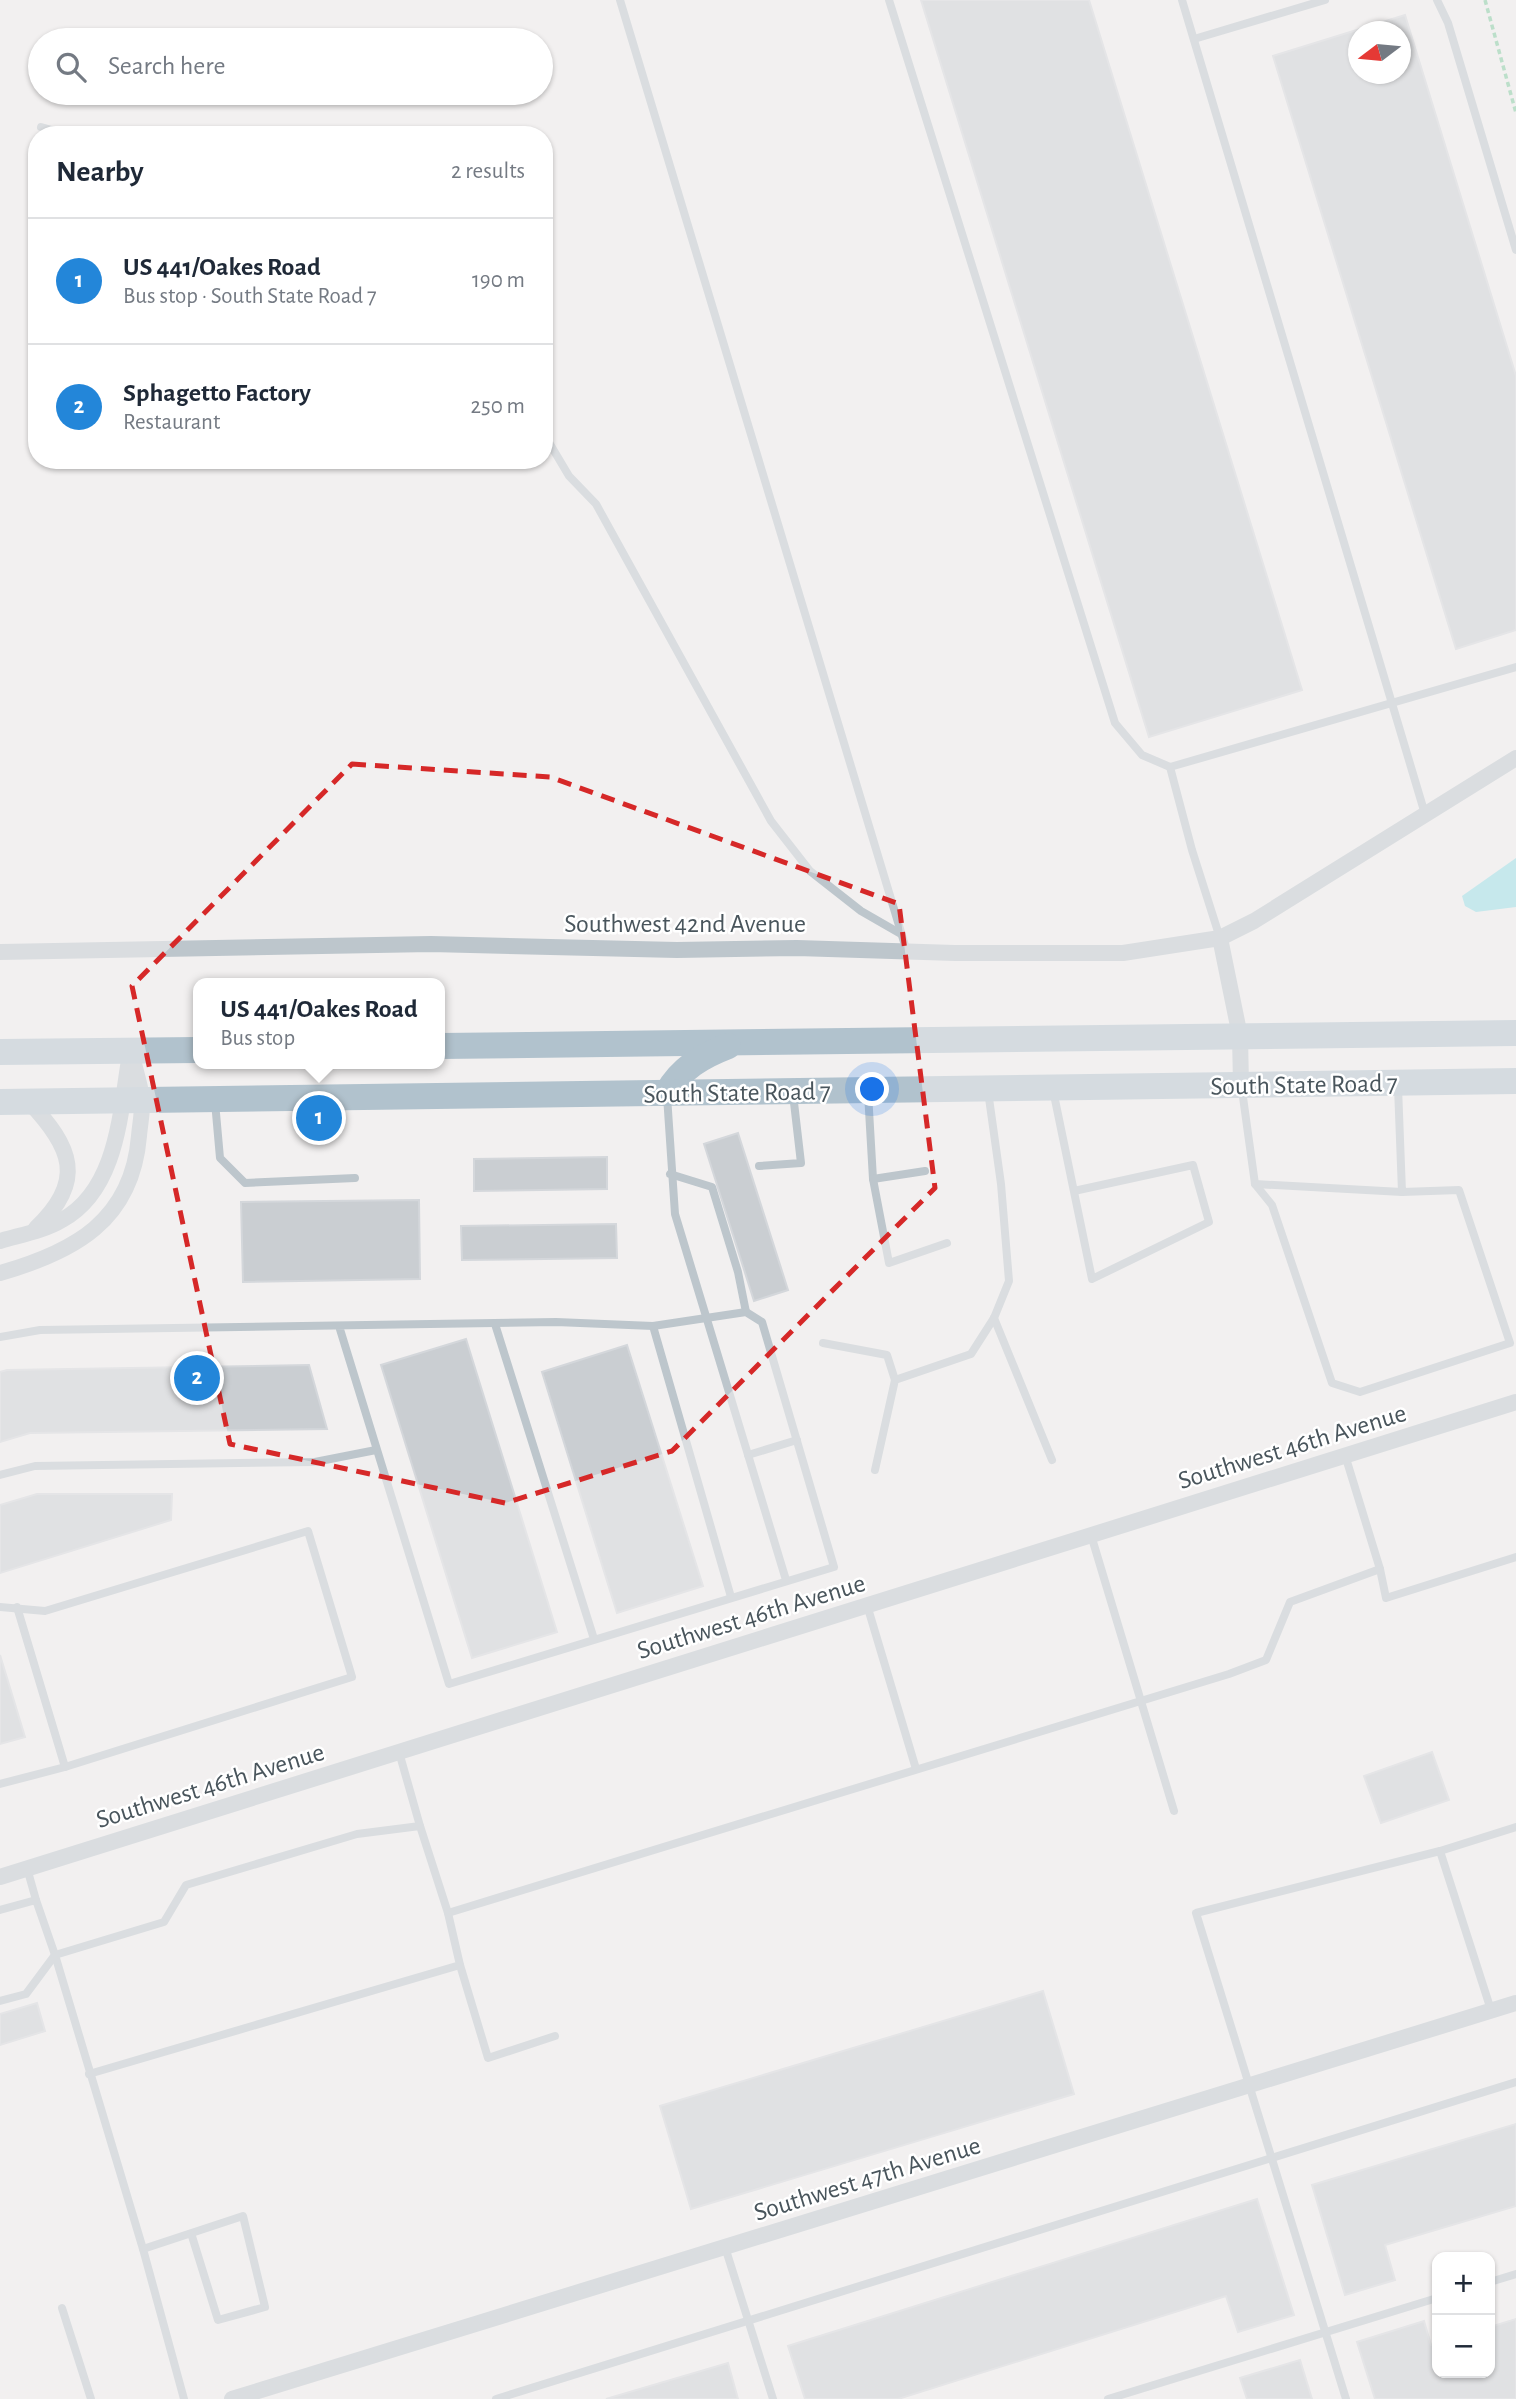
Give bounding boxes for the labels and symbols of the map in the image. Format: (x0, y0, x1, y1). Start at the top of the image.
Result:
north arrow (1348, 21, 1411, 84)
street label: Southwest 42nd Avenue (564, 911, 806, 937)
street label: South State Road 7 (1210, 1070, 1398, 1100)
your location (855, 1072, 889, 1106)
street label: South State Road 7 (643, 1078, 831, 1108)
pin: 1 (296, 1092, 342, 1144)
pin: 2 (174, 1352, 220, 1404)
street label: Southwest 46th Avenue (1175, 1400, 1409, 1494)
street label: Southwest 46th Avenue (634, 1570, 868, 1664)
street label: Southwest 46th Avenue (93, 1739, 327, 1833)
street label: Southwest 47th Avenue (751, 2132, 984, 2226)

